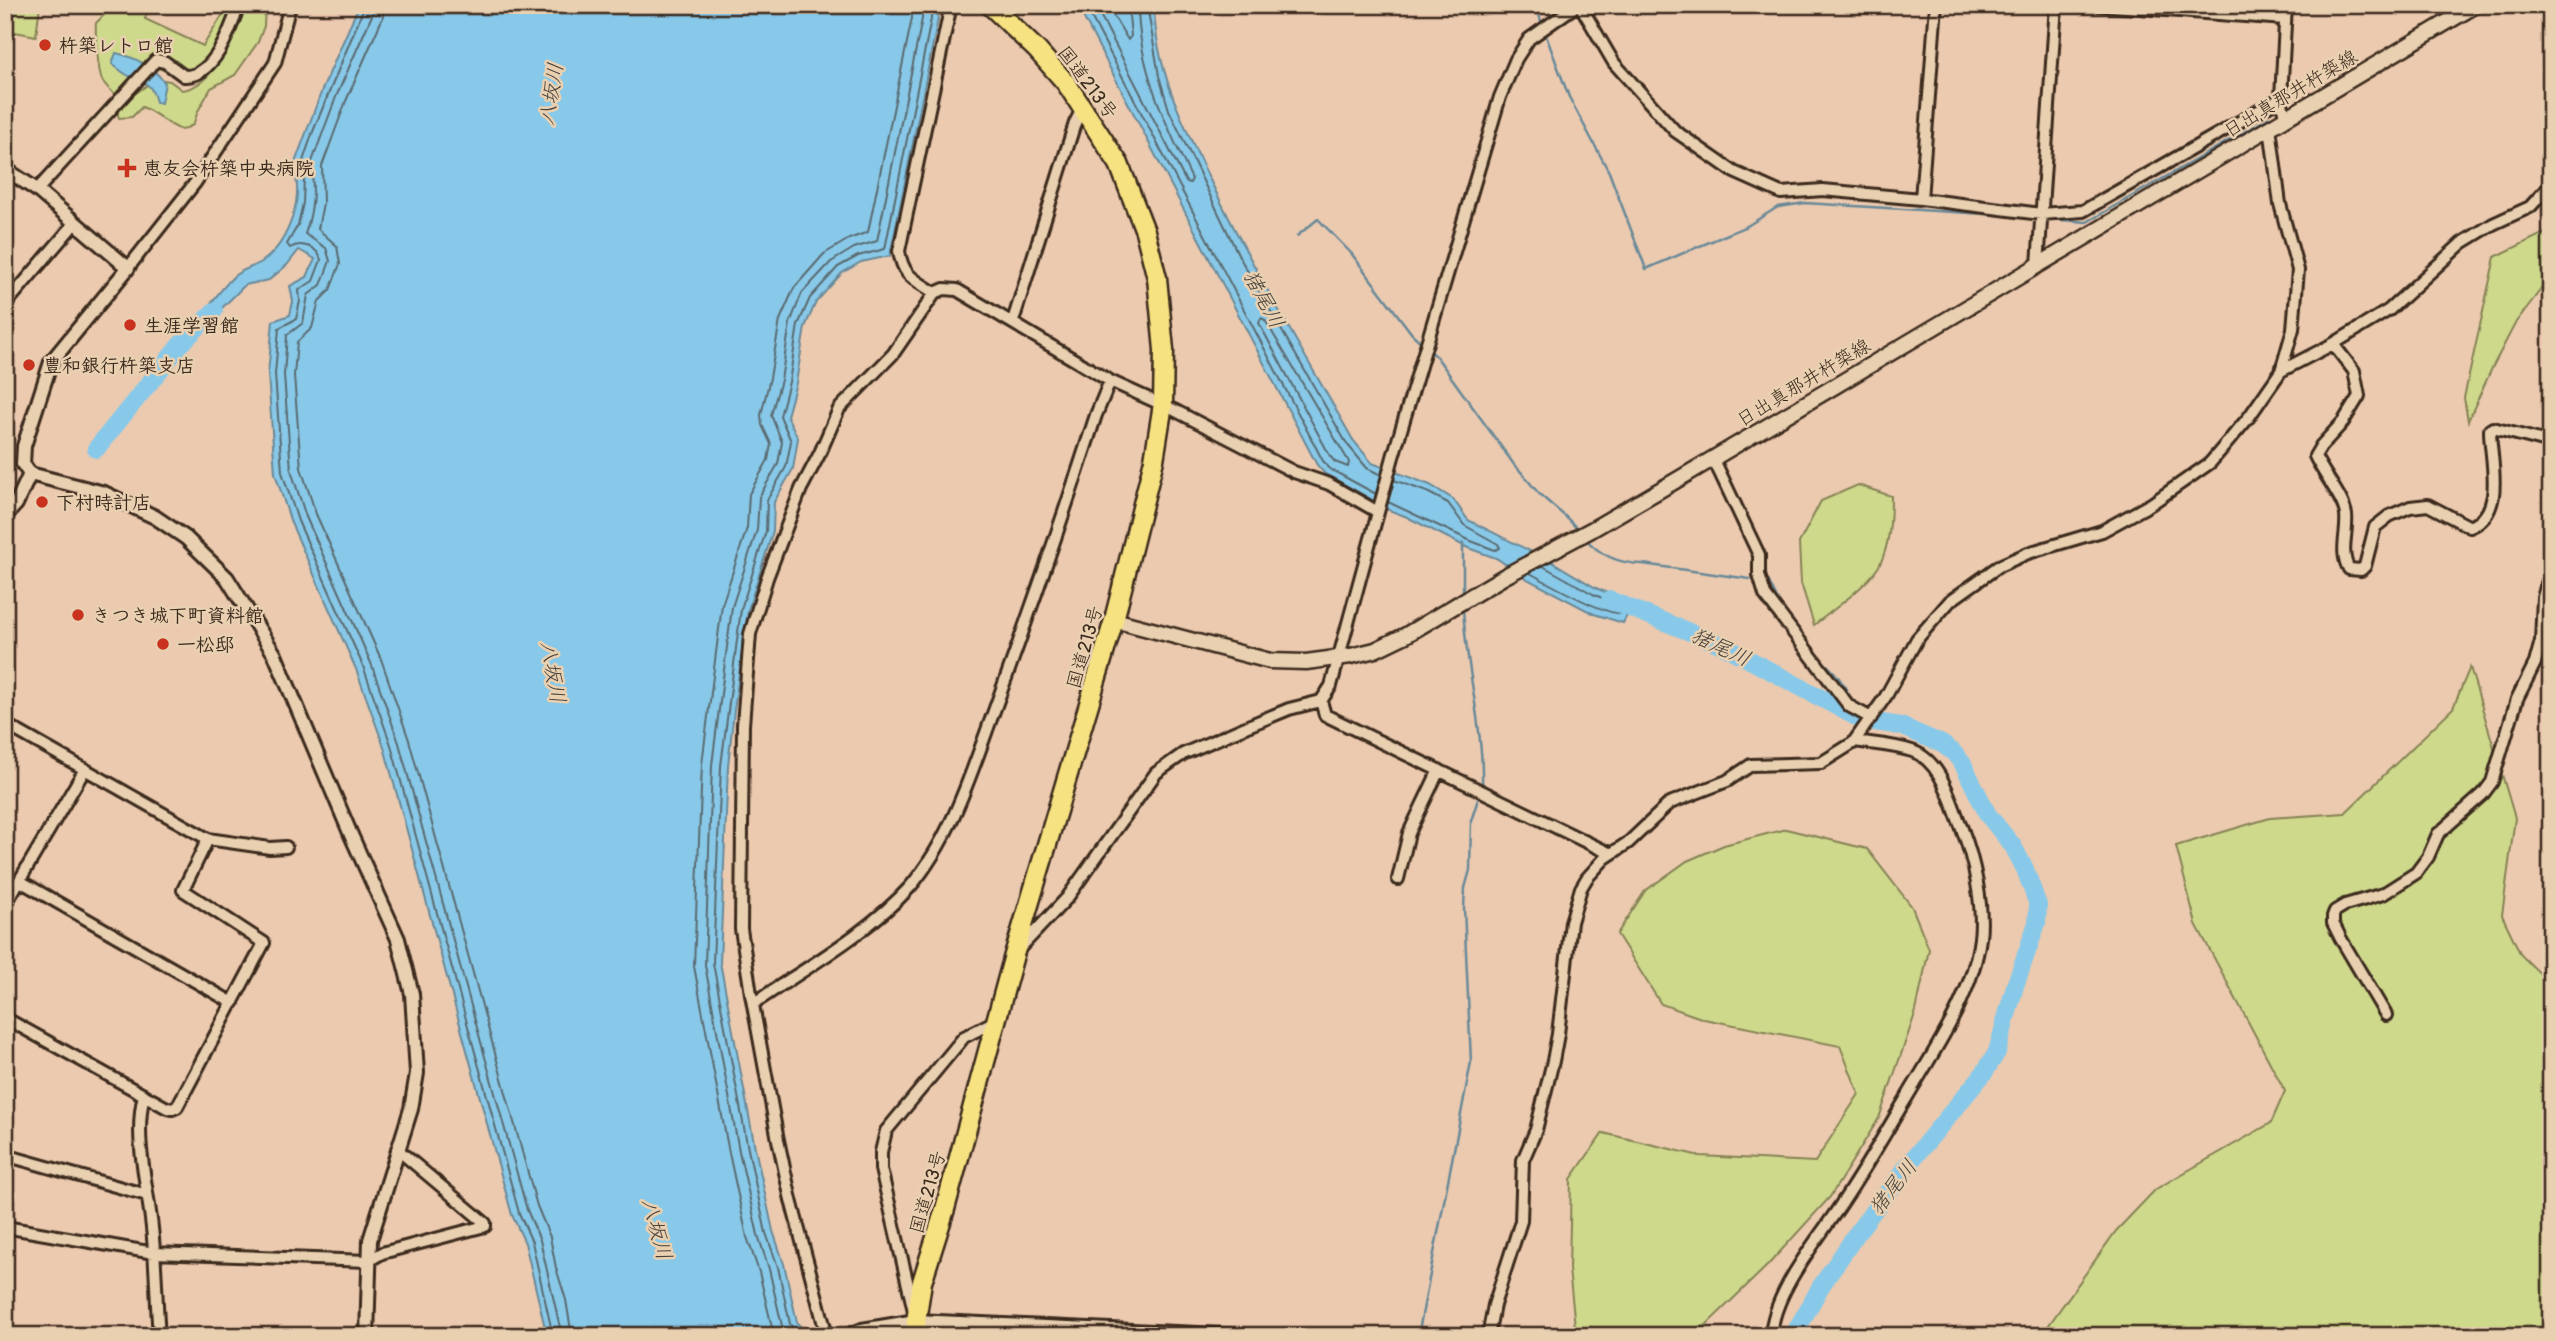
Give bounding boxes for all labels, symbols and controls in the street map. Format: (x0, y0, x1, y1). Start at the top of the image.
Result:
place label: 杵築レトロ館 (59, 34, 173, 58)
marker: 杵築レトロ館 (37, 37, 53, 53)
street label: 国道213号 (1052, 41, 1123, 124)
street label: 日出真那井杵築線 (2219, 44, 2362, 143)
water label: 八坂川 (533, 61, 570, 127)
place label: 恵友会杵築中央病院 (143, 157, 314, 181)
marker: 恵友会杵築中央病院 (117, 158, 137, 178)
water label: 猪尾川 (1237, 265, 1290, 333)
place label: 生涯学習館 (144, 314, 239, 338)
marker: 生涯学習館 (122, 317, 138, 333)
street label: 日出真那井杵築線 (1732, 333, 1875, 432)
place label: 豊和銀行杵築支店 (43, 354, 195, 378)
marker: 豊和銀行杵築支店 (21, 357, 37, 373)
place label: 下村時計店 (56, 491, 151, 515)
marker: 下村時計店 (34, 494, 50, 510)
street label: 国道213号 (1062, 603, 1108, 692)
place label: きつき城下町資料館 (92, 604, 263, 628)
marker: きつき城下町資料館 (70, 607, 86, 623)
water label: 猪尾川 (1687, 622, 1755, 673)
place label: 一松邸 (177, 633, 234, 657)
marker: 一松邸 (155, 636, 171, 652)
water label: 八坂川 (534, 639, 571, 705)
street label: 国道213号 (905, 1148, 951, 1237)
water label: 猪尾川 (1863, 1154, 1923, 1220)
water label: 八坂川 (635, 1195, 678, 1263)

